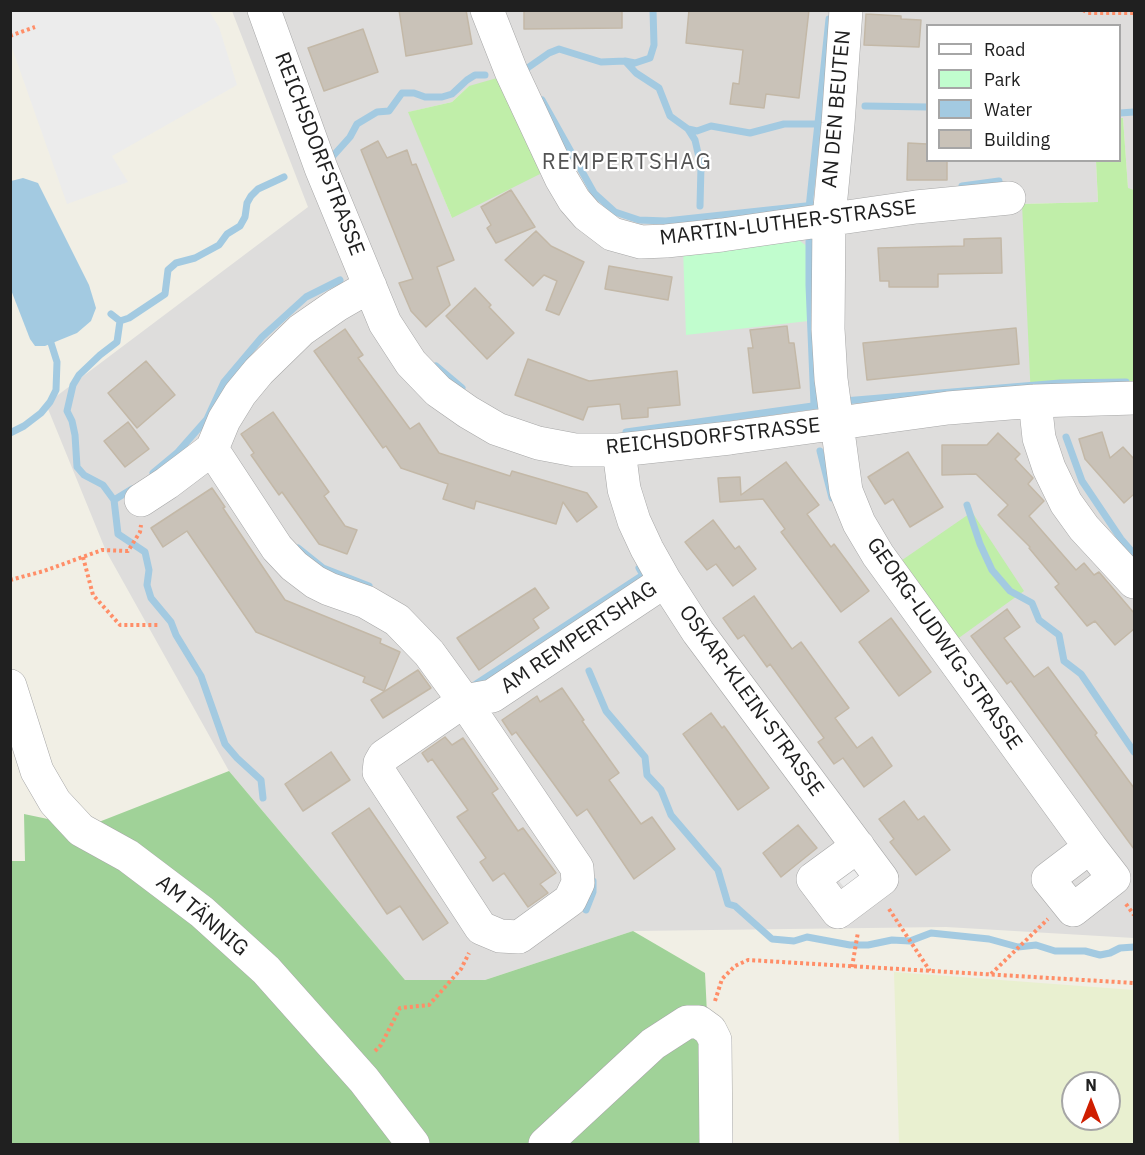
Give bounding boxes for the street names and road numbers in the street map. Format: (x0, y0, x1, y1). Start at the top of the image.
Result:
street label: AN DEN BEUTEN (818, 29, 856, 189)
street label: REICHSDORFSTRASSE (269, 49, 369, 259)
street label: MARTIN-LUTHER-STRASSE (658, 195, 918, 251)
street label: REICHSDORFSTRASSE (604, 413, 822, 461)
street label: GEORG-LUDWIG-STRASSE (861, 533, 1027, 755)
street label: AM REMPERTSHAG (496, 576, 662, 700)
street label: OSKAR-KLEIN-STRASSE (673, 601, 829, 801)
street label: AM TÄNNIG (151, 870, 253, 962)

